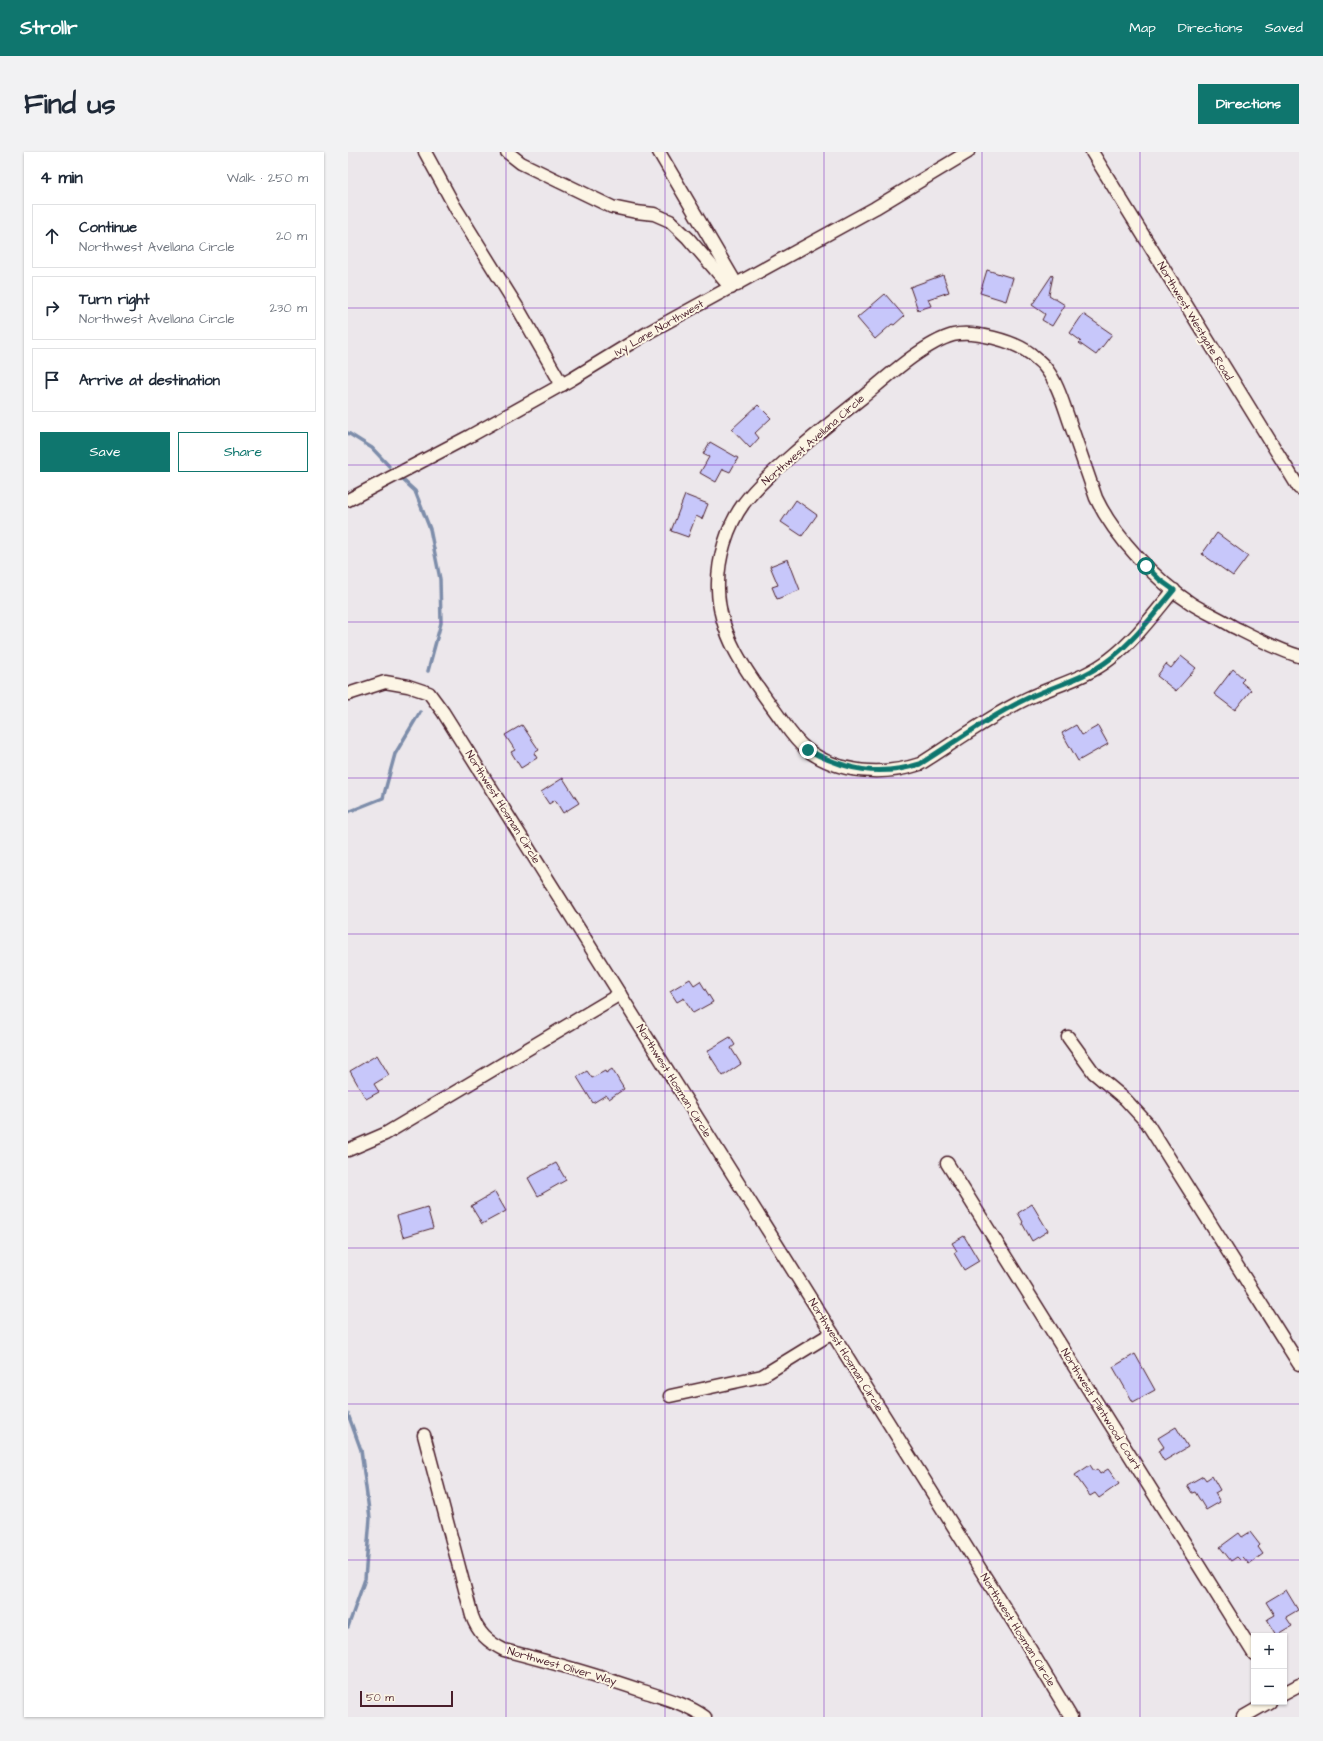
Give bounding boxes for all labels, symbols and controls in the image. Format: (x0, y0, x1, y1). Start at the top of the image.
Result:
text: Strollr (20, 15, 78, 42)
text: Map (1129, 18, 1156, 38)
text: Directions (1178, 18, 1243, 38)
text: Saved (1265, 18, 1303, 38)
button: Directions (1198, 84, 1299, 124)
text: Find us (24, 85, 115, 124)
text: 4 min (40, 166, 83, 190)
text: Walk · 250 m (227, 169, 308, 187)
text: Continue (79, 217, 137, 238)
icon: ahead (41, 225, 63, 247)
text: 20 m (276, 227, 307, 245)
text: Northwest Avellana Circle (79, 238, 235, 256)
street label: Northwest Westgate Road (1153, 259, 1237, 384)
text: Turn right (79, 289, 150, 310)
street label: Ivy Lane Northwest (612, 296, 707, 361)
icon: right (41, 297, 63, 319)
text: 230 m (269, 299, 307, 317)
text: Northwest Avellana Circle (79, 310, 235, 328)
icon: arrive (41, 369, 63, 391)
text: Arrive at destination (79, 370, 220, 391)
street label: Northwest Avellana Circle (758, 391, 868, 489)
button: Save (40, 432, 170, 472)
button: Share (178, 432, 308, 472)
route start (1137, 557, 1155, 575)
route end (799, 741, 817, 759)
street label: Northwest Hosman Circle (462, 748, 544, 866)
street label: Northwest Hosman Circle (633, 1022, 715, 1140)
street label: Northwest Hosman Circle (805, 1296, 887, 1414)
street label: Northwest Flintwood Court (1057, 1345, 1145, 1473)
street label: Northwest Hosman Circle (977, 1571, 1059, 1689)
map controls (1251, 1633, 1287, 1705)
button: + (1251, 1633, 1287, 1669)
street label: Northwest Oliver Way (505, 1643, 618, 1690)
button: − (1251, 1669, 1287, 1705)
scale bar (360, 1689, 453, 1708)
text: 50 m (366, 1690, 394, 1705)

